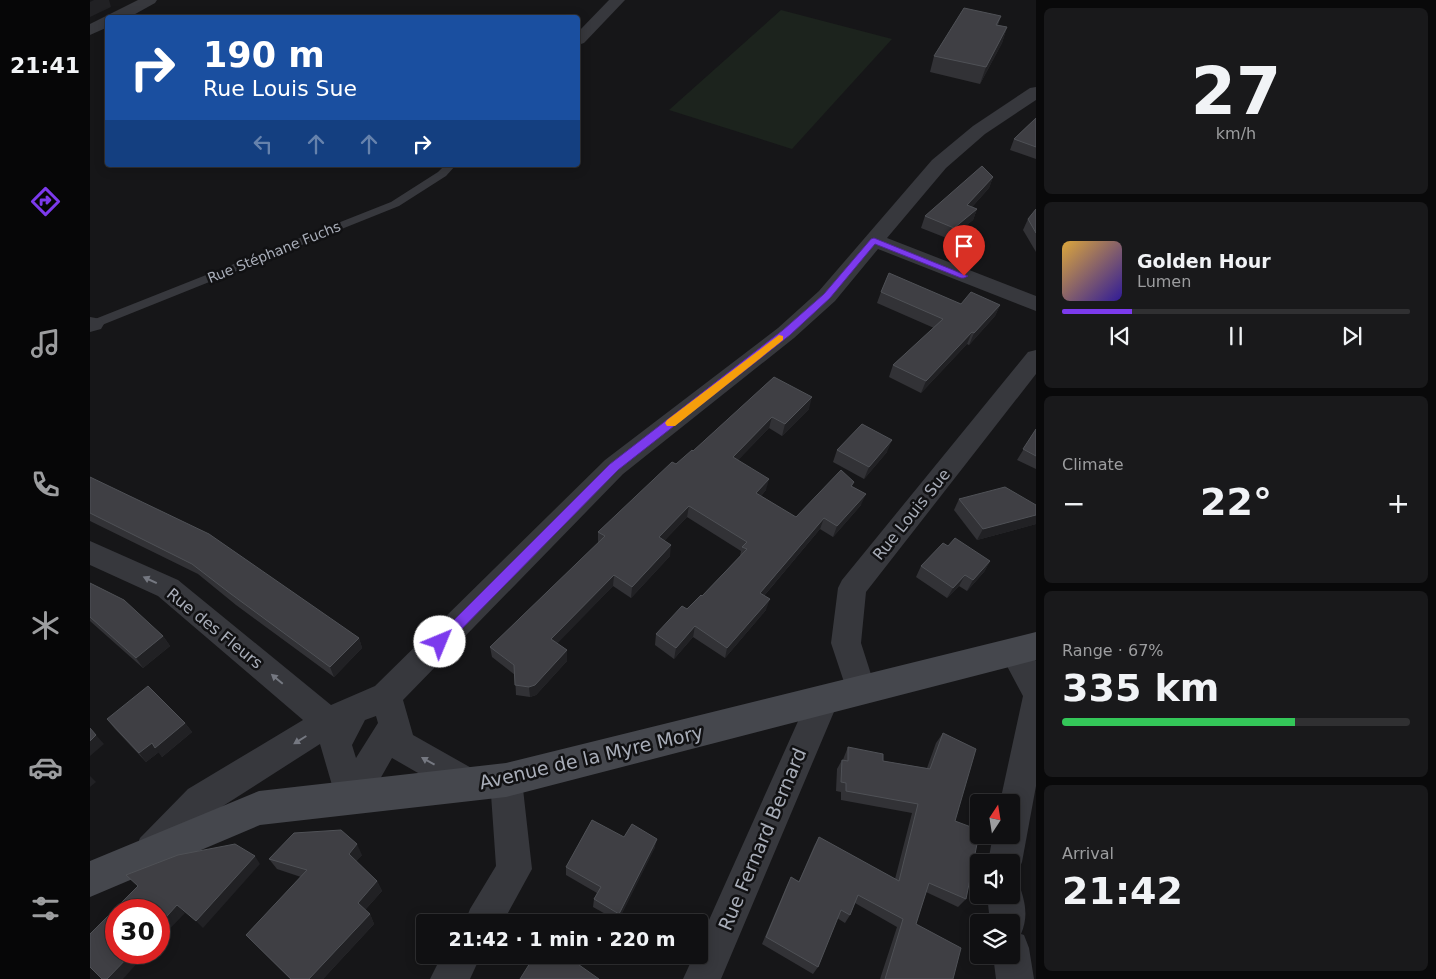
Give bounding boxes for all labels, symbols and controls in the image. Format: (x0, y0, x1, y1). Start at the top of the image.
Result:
icon: right (120, 35, 185, 100)
text: 190 m (203, 35, 325, 75)
text: 21:41 (10, 53, 80, 78)
text: 27 (1191, 54, 1281, 129)
text: Rue Louis Sue (203, 76, 357, 101)
text: km/h (1216, 124, 1256, 143)
icon: left (249, 130, 277, 158)
icon: ahead (302, 130, 330, 158)
icon: ahead (355, 130, 383, 158)
icon: right (408, 130, 436, 158)
icon: directions (28, 184, 63, 219)
street label: Rue Stéphane Fuchs (205, 218, 343, 286)
pin (943, 225, 985, 276)
icon: arrive (950, 232, 978, 260)
text: Golden Hour (1137, 250, 1271, 272)
text: Lumen (1137, 272, 1191, 291)
icon: previous (1106, 322, 1134, 350)
icon: pause (1222, 322, 1250, 350)
icon: next (1338, 322, 1366, 350)
icon: music (28, 326, 63, 361)
text: Climate (1062, 455, 1124, 474)
street label: Rue Louis Sue (869, 465, 954, 564)
icon: phone (28, 467, 63, 502)
text: 22° (1200, 480, 1272, 524)
text: − (1062, 487, 1085, 520)
text: + (1387, 487, 1410, 520)
one-way arrow (143, 575, 157, 583)
street label: Rue des Fleurs (163, 584, 266, 673)
icon: climate (28, 608, 63, 643)
position arrow (413, 615, 465, 667)
text: Range · 67% (1062, 641, 1164, 660)
text: 335 km (1062, 666, 1219, 710)
one-way arrow (271, 674, 284, 685)
street label: Avenue de la Myre Mory (477, 721, 705, 793)
one-way arrow (293, 735, 306, 744)
street label: Rue Fernard Bernard (714, 745, 810, 933)
icon: car (28, 750, 63, 785)
one-way arrow (420, 757, 435, 765)
north arrow (970, 794, 1020, 844)
map controls (970, 794, 1020, 964)
text: Arrival (1062, 844, 1114, 863)
button: sound (970, 854, 1020, 904)
text: 21:42 (1062, 869, 1183, 913)
icon: filters (28, 891, 63, 926)
speed limit sign: 30 (105, 899, 170, 964)
button: layers (970, 914, 1020, 964)
text: 21:42 · 1 min · 220 m (448, 928, 676, 950)

